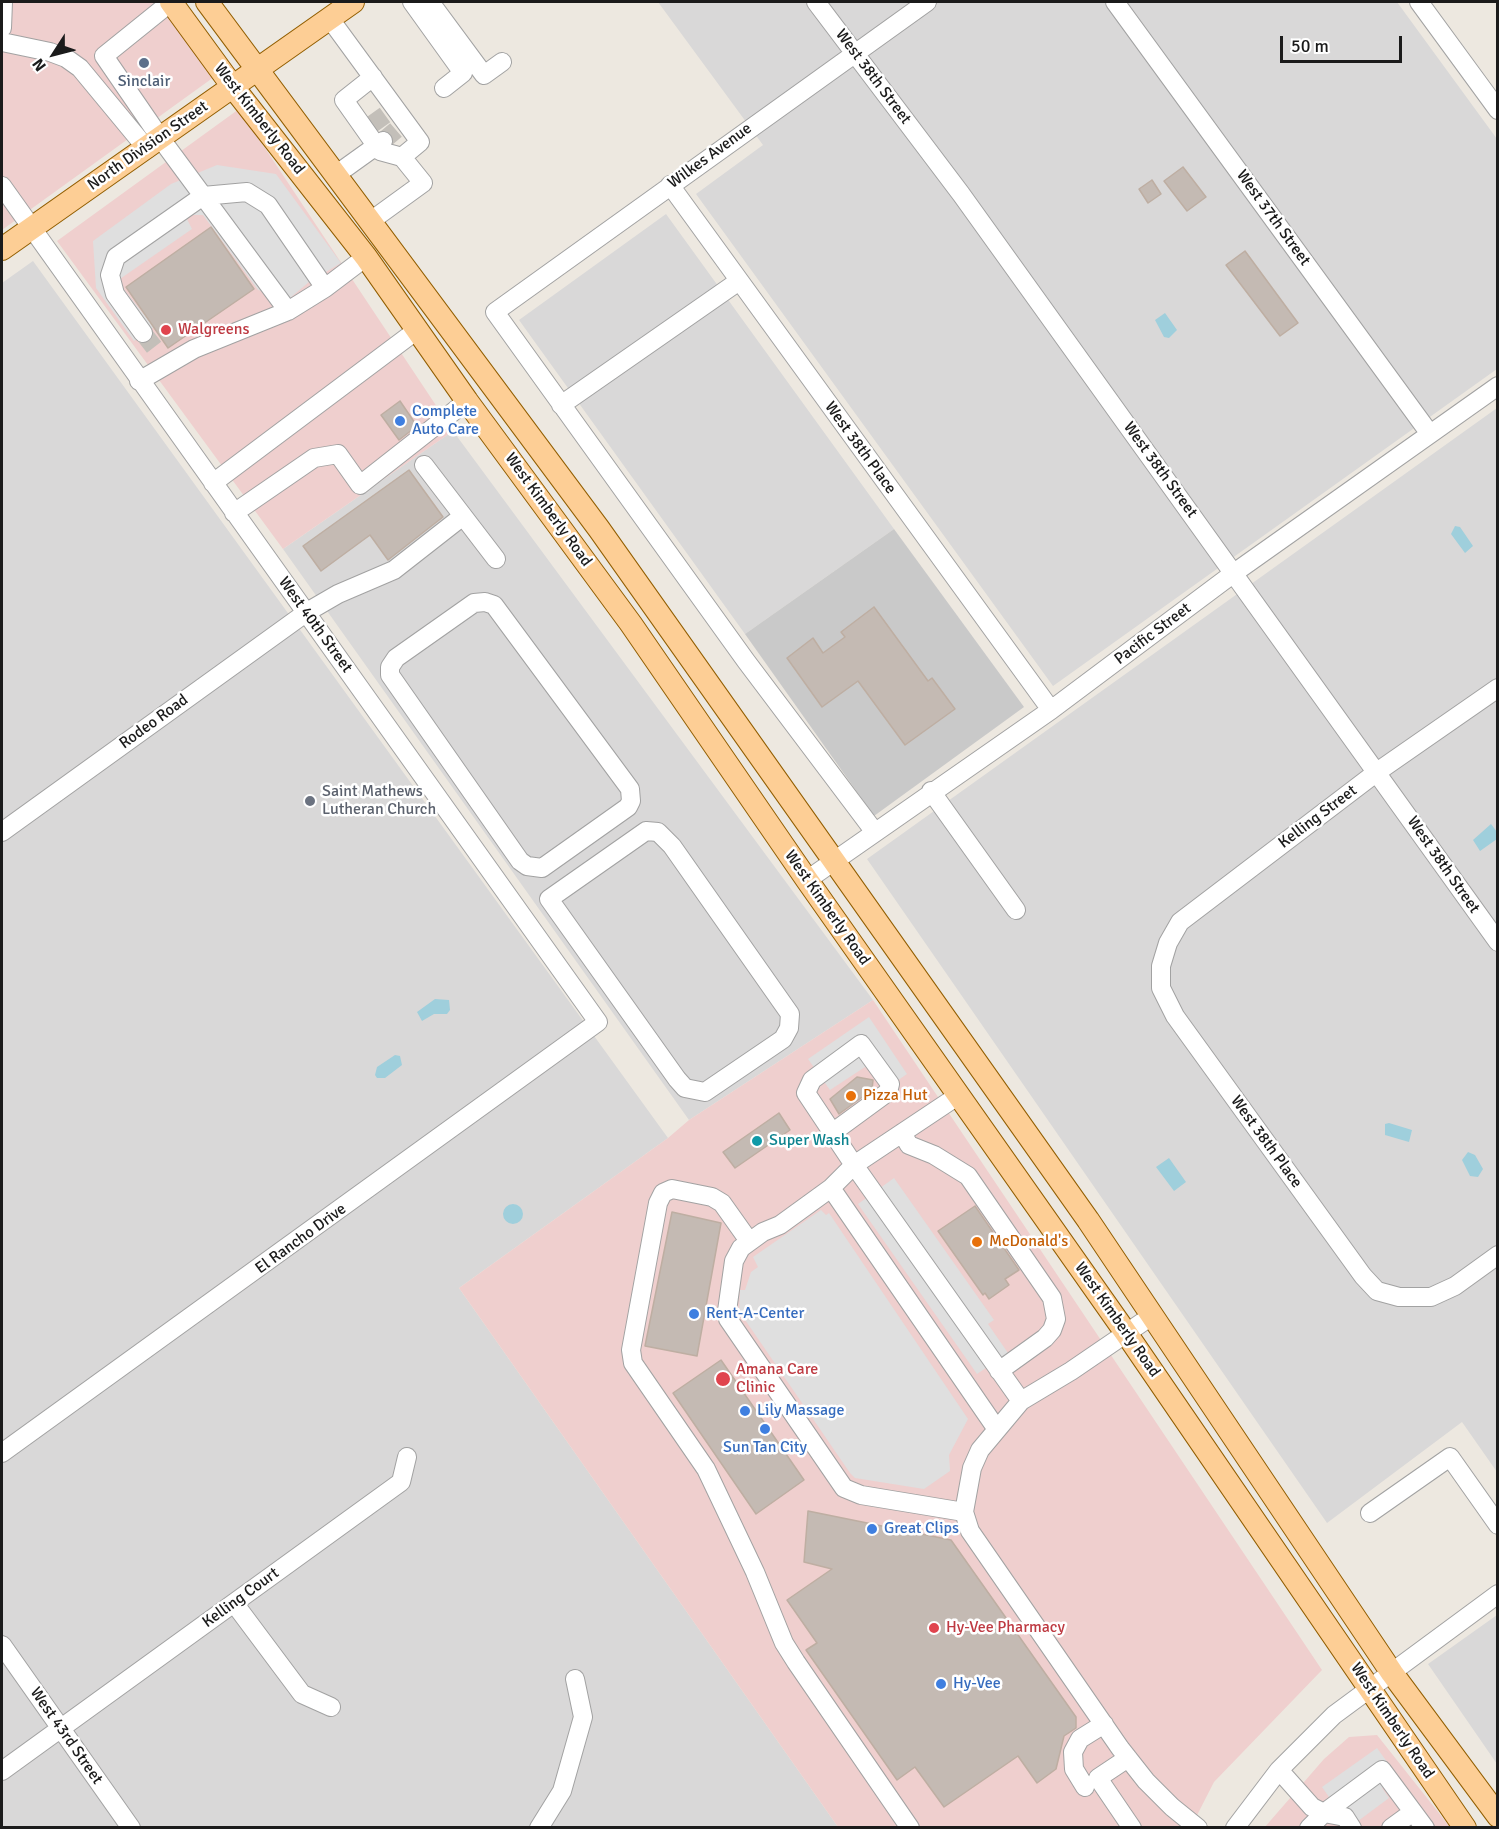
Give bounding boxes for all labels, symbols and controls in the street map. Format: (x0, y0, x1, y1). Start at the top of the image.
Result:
north arrow (24, 24, 84, 84)
scale bar (1283, 24, 1404, 62)
street label: West 38th Street (831, 26, 915, 128)
text: 50 m (1291, 35, 1329, 57)
text: N (28, 54, 51, 75)
marker: Sinclair (137, 56, 151, 70)
street label: West Kimberly Road (210, 60, 308, 178)
place label: Sinclair (118, 72, 170, 92)
street label: North Division Street (84, 97, 212, 195)
street label: Wilkes Avenue (664, 119, 756, 193)
street label: West 37th Street (1232, 166, 1314, 270)
place label: Walgreens (178, 320, 250, 340)
marker: Walgreens (159, 323, 173, 337)
street label: West 38th Place (820, 398, 900, 498)
place label: Complete Auto Care (412, 402, 479, 440)
marker: Complete Auto Care (393, 414, 407, 428)
street label: West 38th Street (1119, 418, 1201, 522)
street label: West Kimberly Road (500, 449, 596, 571)
street label: West 40th Street (274, 573, 356, 677)
street label: Pacific Street (1111, 599, 1195, 669)
street label: Rodeo Road (116, 691, 192, 753)
street label: Kelling Street (1275, 781, 1361, 853)
place label: Saint Mathews Lutheran Church (322, 782, 436, 820)
marker: Saint Mathews Lutheran Church (303, 794, 317, 808)
street label: West 38th Street (1402, 813, 1484, 917)
street label: West Kimberly Road (780, 847, 874, 969)
place label: Pizza Hut (863, 1086, 927, 1106)
marker: Pizza Hut (844, 1089, 858, 1103)
street label: West 38th Place (1226, 1092, 1306, 1192)
place label: Super Wash (769, 1131, 849, 1151)
marker: Super Wash (750, 1134, 764, 1148)
street label: El Rancho Drive (252, 1200, 350, 1278)
place label: McDonald's (989, 1232, 1068, 1252)
marker: McDonald's (970, 1235, 984, 1249)
street label: West Kimberly Road (1070, 1259, 1164, 1381)
place label: Rent-A-Center (706, 1304, 804, 1324)
marker: Rent-A-Center (687, 1307, 701, 1321)
place label: Amana Care Clinic (736, 1360, 818, 1398)
marker: Amana Care Clinic (714, 1370, 732, 1388)
place label: Lily Massage (757, 1401, 844, 1421)
marker: Lily Massage (738, 1404, 752, 1418)
marker: Sun Tan City (758, 1422, 772, 1436)
place label: Sun Tan City (723, 1438, 807, 1458)
place label: Great Clips (884, 1519, 959, 1539)
marker: Great Clips (865, 1522, 879, 1536)
street label: Kelling Court (199, 1564, 283, 1632)
place label: Hy-Vee Pharmacy (946, 1618, 1065, 1638)
marker: Hy-Vee Pharmacy (927, 1621, 941, 1635)
street label: West Kimberly Road (1346, 1659, 1438, 1783)
place label: Hy-Vee (953, 1674, 1001, 1694)
marker: Hy-Vee (934, 1677, 948, 1691)
street label: West 43rd Street (25, 1684, 107, 1788)

